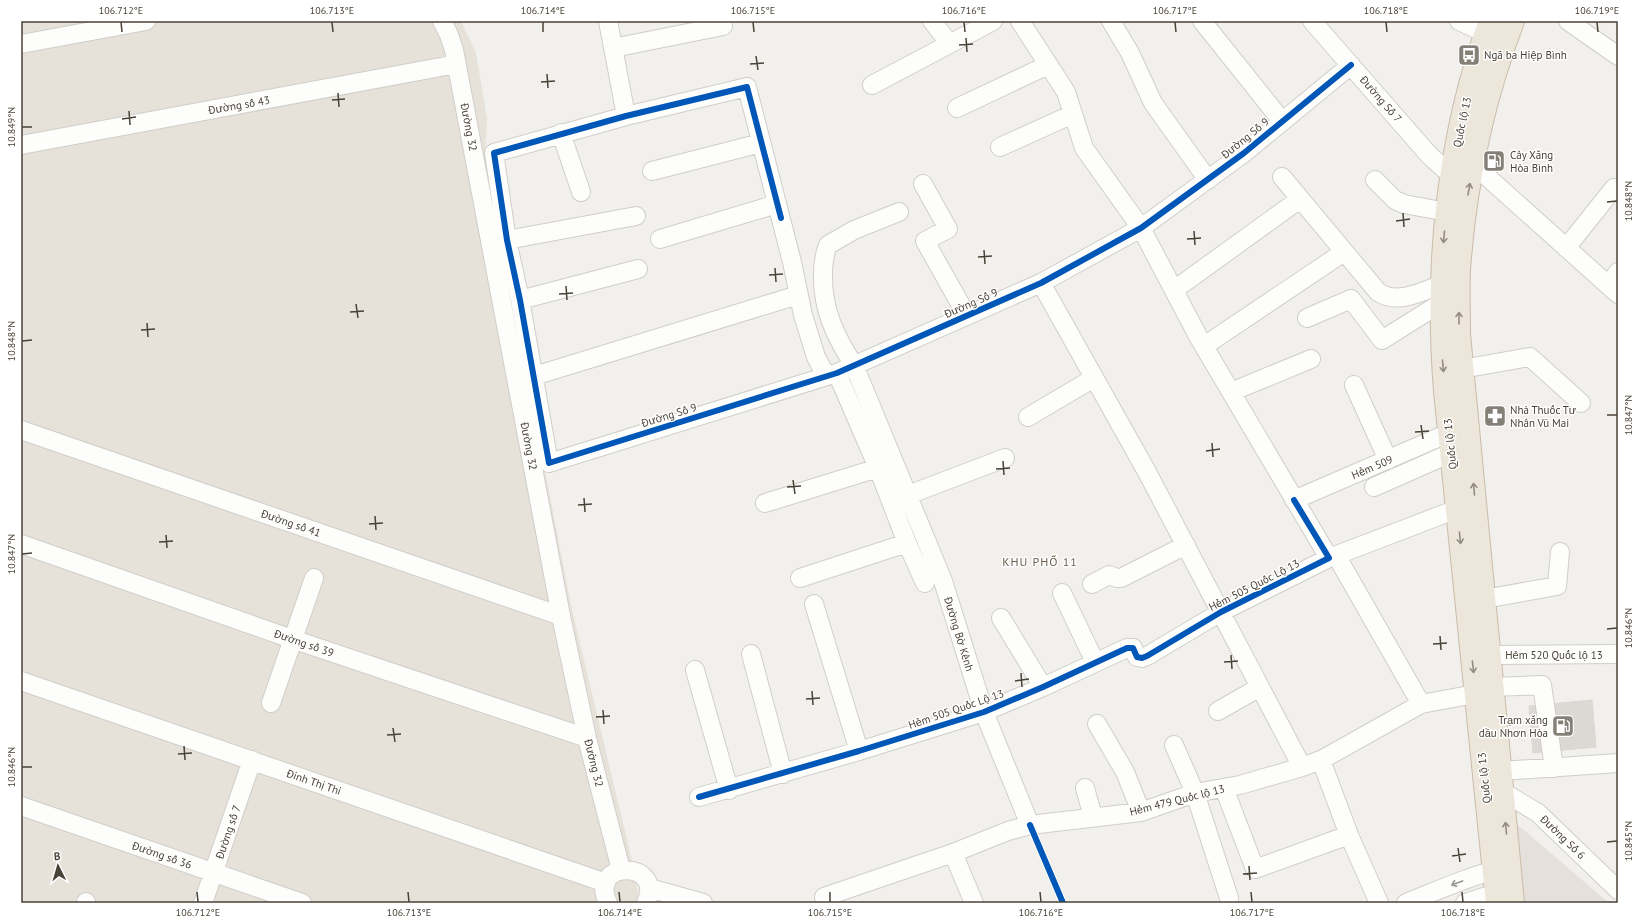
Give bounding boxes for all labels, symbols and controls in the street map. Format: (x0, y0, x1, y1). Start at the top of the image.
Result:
text: 106.712°E (99, 4, 143, 17)
text: 106.713°E (310, 4, 354, 17)
text: 106.714°E (521, 4, 565, 17)
text: 106.715°E (731, 4, 775, 17)
text: 106.716°E (942, 4, 986, 17)
text: 106.717°E (1153, 4, 1197, 17)
text: 106.718°E (1364, 4, 1408, 17)
text: 106.719°E (1575, 4, 1619, 17)
bus stop icon: Ngã ba Hiệp Bình (1456, 42, 1482, 68)
place label: Ngã ba Hiệp Bình (1484, 48, 1567, 62)
street label: Đường Số 7 (1356, 72, 1405, 125)
street label: Đường số 43 (206, 93, 271, 117)
street label: Quốc lộ 13 (1450, 95, 1474, 149)
street label: Đường 32 (457, 101, 481, 152)
text: 10.849°N (5, 107, 18, 147)
street label: Đường Số 9 (1218, 115, 1272, 162)
fuel station icon: Cây Xăng Hòa Bình (1481, 148, 1507, 174)
place label: Cây Xăng Hòa Bình (1510, 148, 1553, 175)
text: 10.848°N (1622, 181, 1635, 221)
one-way arrow (1466, 182, 1474, 195)
one-way arrow (1441, 230, 1448, 243)
street label: Đường Số 9 (941, 285, 1000, 321)
one-way arrow (1455, 312, 1463, 325)
text: 10.848°N (5, 321, 18, 361)
one-way arrow (1439, 359, 1447, 372)
text: 10.847°N (1622, 395, 1635, 435)
street label: Đường Số 9 (639, 400, 698, 430)
pharmacy icon: Nhà Thuốc Tư Nhân Vū Mai (1482, 403, 1508, 429)
place label: Nhà Thuốc Tư Nhân Vū Mai (1510, 403, 1577, 430)
street label: Quốc lộ 13 (1440, 418, 1460, 470)
street label: Đường 32 (517, 420, 541, 471)
street label: Hẻm 509 (1349, 452, 1395, 482)
one-way arrow (1470, 483, 1478, 496)
street label: Đường số 41 (258, 506, 323, 540)
one-way arrow (1456, 531, 1463, 544)
text: 10.847°N (5, 534, 18, 574)
district label: KHU PHỐ 11 (1002, 554, 1078, 569)
street label: Hẻm 505 Quốc Lộ 13 (1206, 556, 1302, 614)
street label: Đường Bờ Kênh (941, 594, 977, 673)
text: 10.846°N (1622, 608, 1635, 648)
street label: Đường số 39 (271, 626, 336, 660)
street label: Hẻm 520 Quốc lộ 13 (1505, 648, 1603, 662)
one-way arrow (1469, 660, 1476, 673)
street label: Hẻm 505 Quốc Lộ 13 (906, 686, 1006, 732)
place label: Trạm xăng dầu Nhơn Hòa (1479, 713, 1548, 740)
fuel station icon: Trạm xăng dầu Nhơn Hòa (1550, 713, 1576, 739)
street label: Đường 32 (581, 737, 607, 788)
text: 10.846°N (5, 747, 18, 787)
street label: Quốc lộ 13 (1474, 752, 1494, 804)
street label: Đinh Thị Thi (284, 766, 343, 798)
street label: Hẻm 479 Quốc lộ 13 (1128, 781, 1226, 819)
street label: Đường số 7 (212, 803, 244, 862)
street label: Đường Số 6 (1537, 811, 1588, 862)
text: 10.845°N (1622, 821, 1635, 861)
one-way arrow (1502, 822, 1510, 835)
street label: Đường số 36 (129, 838, 194, 872)
north arrow (38, 846, 78, 886)
text: B (53, 849, 61, 863)
one-way arrow (1451, 879, 1463, 887)
text: 106.712°E (176, 906, 220, 919)
text: 106.713°E (387, 906, 431, 919)
text: 106.714°E (598, 906, 642, 919)
text: 106.715°E (808, 906, 852, 919)
text: 106.716°E (1019, 906, 1063, 919)
text: 106.717°E (1230, 906, 1274, 919)
text: 106.718°E (1441, 906, 1485, 919)

